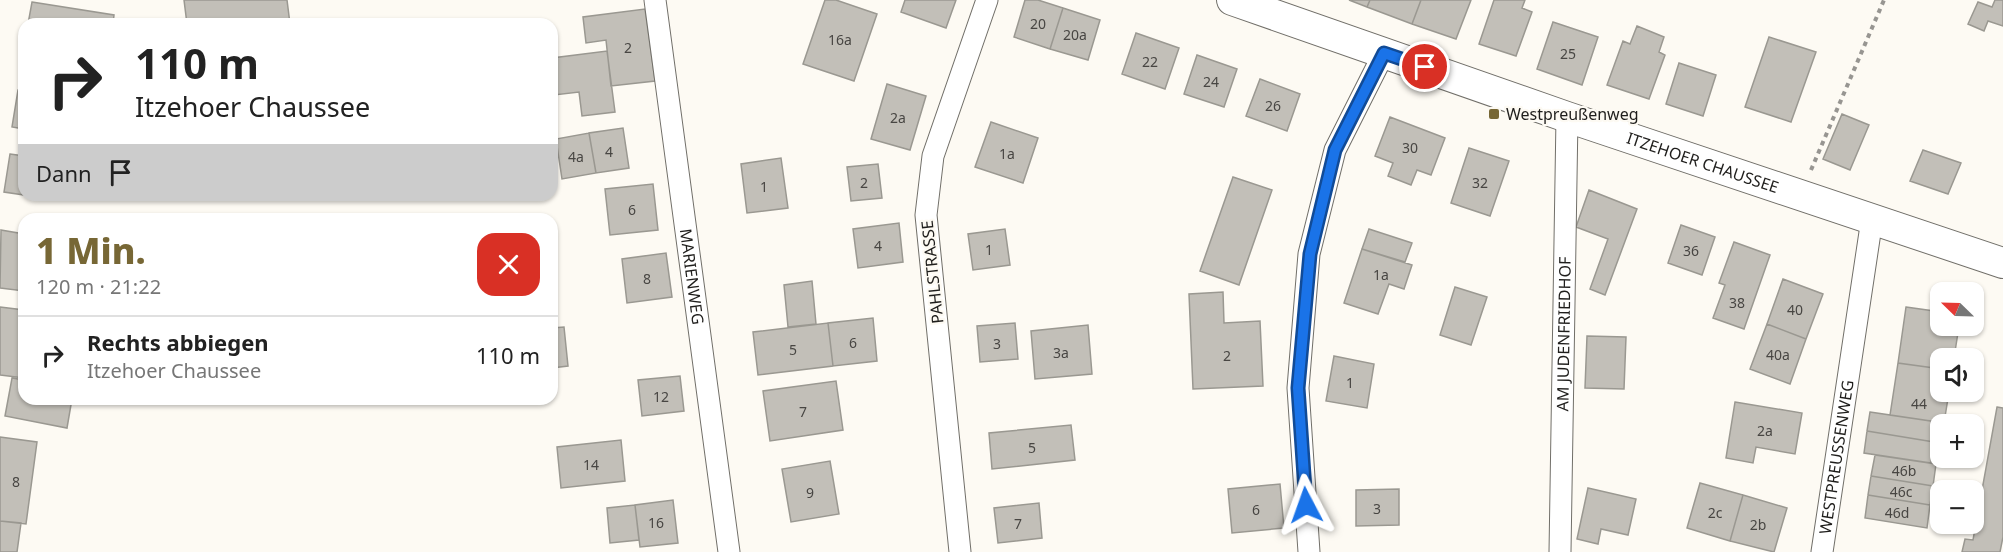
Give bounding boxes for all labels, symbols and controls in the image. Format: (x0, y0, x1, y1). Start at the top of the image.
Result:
house number: 20 (1030, 14, 1046, 33)
house number: 20a (1063, 25, 1087, 44)
house number: 16a (828, 30, 852, 49)
text: 110 m (135, 34, 259, 91)
house number: 2 (624, 38, 632, 57)
pin (1399, 41, 1450, 92)
icon: right (36, 42, 114, 120)
house number: 25 (1560, 44, 1576, 63)
icon: arrive (1408, 50, 1441, 83)
house number: 22 (1142, 52, 1158, 71)
house number: 24 (1203, 72, 1219, 91)
text: Itzehoer Chaussee (135, 88, 370, 125)
house number: 26 (1265, 96, 1281, 115)
place label: Westpreußenweg (1506, 103, 1639, 125)
marker: Westpreußenweg (1487, 107, 1501, 121)
house number: 2a (890, 108, 906, 127)
street label: ITZEHOER CHAUSSEE (1624, 127, 1782, 198)
house number: 30 (1402, 138, 1418, 157)
house number: 4 (605, 142, 613, 161)
house number: 1a (999, 144, 1015, 163)
house number: 4a (568, 147, 584, 166)
icon: arrive (104, 156, 137, 189)
text: Dann (36, 158, 92, 188)
house number: 2 (860, 173, 868, 192)
house number: 32 (1472, 173, 1488, 192)
house number: 1 (760, 177, 768, 196)
house number: 6 (628, 200, 636, 219)
street label: PAHLSTRASSE (916, 219, 948, 325)
text: 1 Min. (36, 226, 146, 275)
street label: MARIENWEG (675, 227, 709, 326)
button: close (477, 233, 540, 296)
house number: 4 (874, 236, 882, 255)
house number: 1 (985, 240, 993, 259)
house number: 36 (1683, 241, 1699, 260)
street label: AM JUDENFRIEDHOF (1551, 256, 1576, 412)
house number: 1a (1373, 265, 1389, 284)
house number: 8 (643, 269, 651, 288)
text: 120 m · 21:22 (36, 273, 161, 300)
north arrow (1930, 282, 1984, 336)
map controls (1930, 282, 1984, 534)
house number: 38 (1729, 293, 1745, 312)
house number: 40 (1787, 300, 1803, 319)
text: Rechts abbiegen (87, 327, 269, 357)
house number: 6 (849, 333, 857, 352)
house number: 3 (993, 334, 1001, 353)
icon: right (36, 339, 69, 372)
text: 110 m (476, 340, 540, 370)
house number: 5 (789, 340, 797, 359)
house number: 3a (1053, 343, 1069, 362)
house number: 40a (1766, 345, 1790, 364)
house number: 2 (1223, 346, 1231, 365)
button: sound (1930, 348, 1984, 402)
text: Itzehoer Chaussee (87, 357, 261, 384)
house number: 1 (1346, 373, 1354, 392)
street label: WESTPREUSSENWEG (1814, 378, 1859, 536)
house number: 12 (653, 387, 669, 406)
house number: 44 (1911, 394, 1927, 413)
house number: 7 (799, 402, 807, 421)
button: + (1930, 414, 1984, 468)
house number: 2a (1757, 421, 1773, 440)
house number: 5 (1028, 438, 1036, 457)
house number: 14 (583, 455, 599, 474)
house number: 46b (1892, 461, 1916, 480)
house number: 8 (12, 472, 20, 491)
position arrow (1274, 473, 1338, 537)
button: − (1930, 480, 1984, 534)
house number: 46c (1890, 482, 1913, 501)
house number: 9 (806, 483, 814, 502)
house number: 3 (1373, 499, 1381, 518)
house number: 6 (1252, 500, 1260, 519)
house number: 2c (1708, 503, 1723, 522)
house number: 46d (1885, 503, 1909, 522)
house number: 16 (648, 513, 664, 532)
house number: 7 (1014, 514, 1022, 533)
house number: 2b (1750, 515, 1766, 534)

